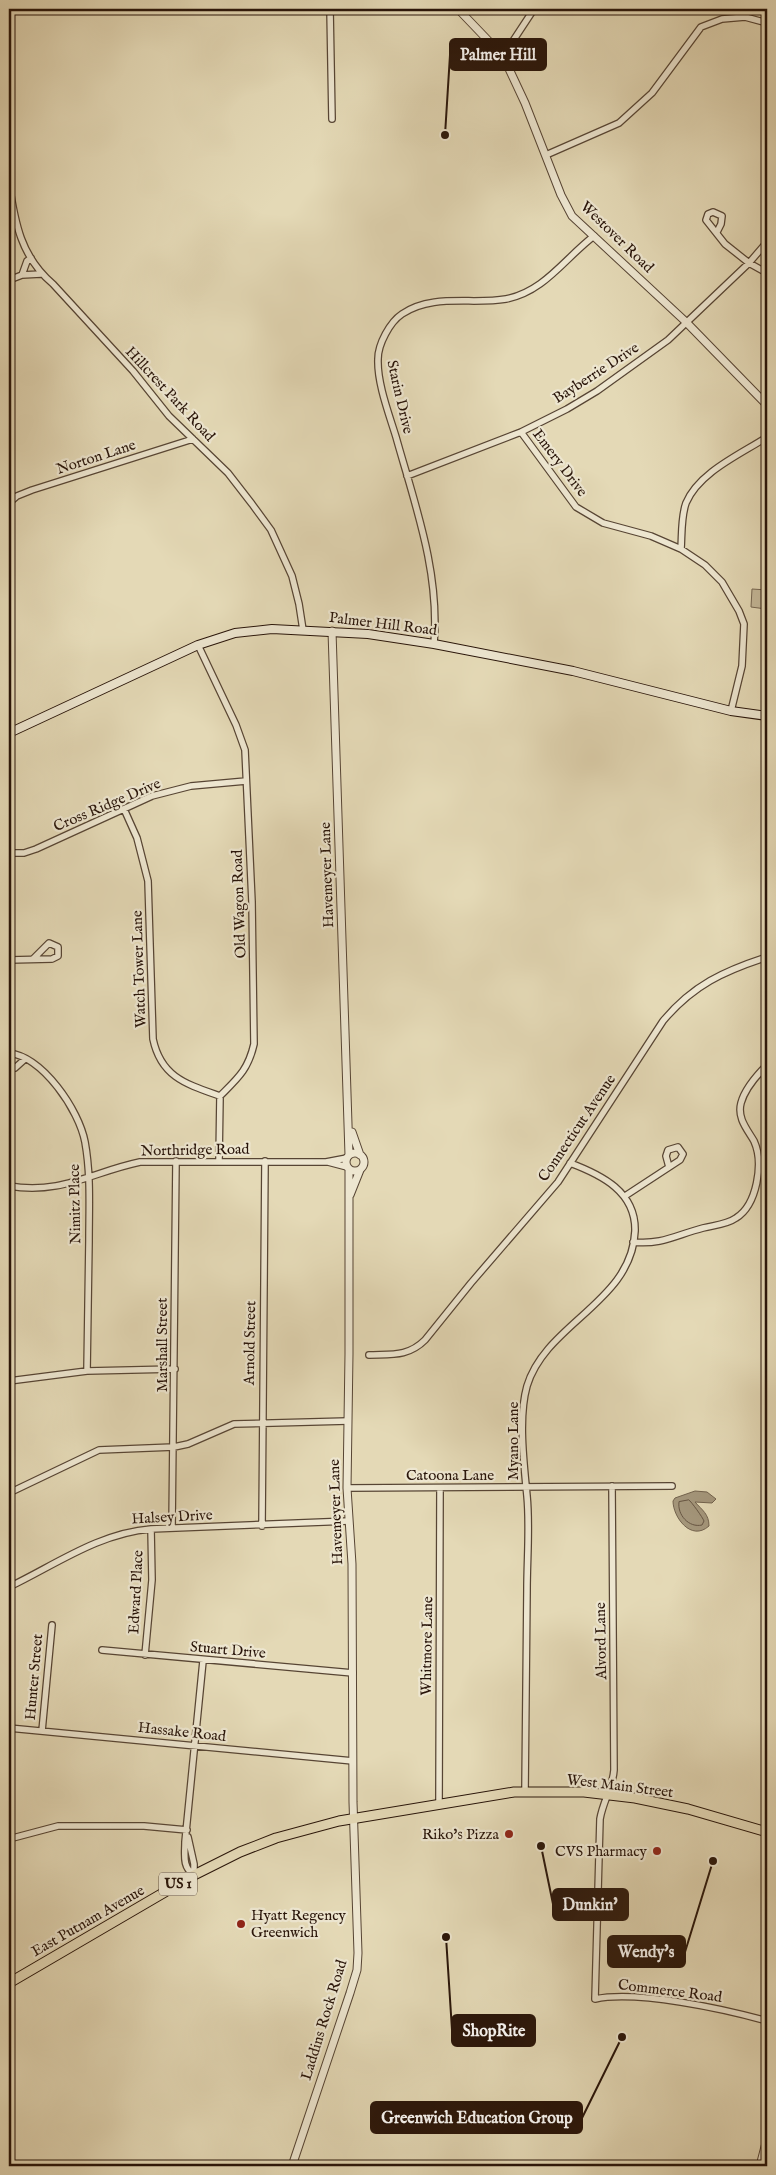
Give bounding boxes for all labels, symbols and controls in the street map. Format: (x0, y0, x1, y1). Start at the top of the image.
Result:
callout: Palmer Hill (450, 39, 546, 70)
text: Palmer Hill (460, 46, 537, 66)
street label: Westover Road (576, 197, 658, 277)
street label: Bayberrie Drive (549, 338, 643, 408)
street label: Hillcrest Park Road (121, 342, 220, 446)
street label: Starin Drive (382, 358, 418, 436)
street label: Emery Drive (528, 425, 592, 501)
street label: Norton Lane (54, 435, 138, 479)
street label: Palmer Hill Road (328, 608, 439, 640)
street label: Cross Ridge Drive (51, 774, 164, 836)
street label: Havemeyer Lane (316, 822, 338, 928)
street label: Old Wagon Road (228, 848, 250, 959)
street label: Watch Tower Lane (127, 910, 151, 1028)
street label: Connecticut Avenue (534, 1071, 620, 1185)
street label: Northridge Road (140, 1140, 251, 1160)
street label: Nimitz Place (65, 1164, 85, 1244)
street label: Marshall Street (153, 1298, 172, 1392)
street label: Arnold Street (240, 1301, 260, 1386)
street label: Myano Lane (504, 1401, 523, 1480)
street label: Havemeyer Lane (325, 1459, 347, 1565)
street label: Catoona Lane (406, 1466, 494, 1485)
street label: Halsey Drive (131, 1505, 213, 1529)
street label: Edward Place (124, 1549, 148, 1634)
street label: Whitmore Lane (417, 1596, 437, 1696)
street label: Alvord Lane (591, 1602, 611, 1681)
street label: Hunter Street (21, 1633, 47, 1721)
street label: Stuart Drive (189, 1637, 267, 1663)
street label: Hassake Road (137, 1718, 228, 1746)
street label: West Main Street (566, 1770, 674, 1802)
place label: Riko's Pizza (422, 1825, 500, 1844)
marker: Riko's Pizza (503, 1828, 515, 1840)
place label: CVS Pharmacy (555, 1842, 648, 1861)
marker: CVS Pharmacy (651, 1845, 663, 1857)
road number: US 1 (159, 1872, 197, 1896)
street label: East Putnam Avenue (28, 1881, 148, 1961)
callout: Dunkin' (553, 1889, 628, 1920)
text: Dunkin' (562, 1896, 618, 1916)
place label: Hyatt Regency Greenwich (251, 1906, 347, 1942)
marker: Hyatt Regency Greenwich (235, 1918, 247, 1930)
callout: Wendy's (608, 1936, 685, 1967)
text: Wendy's (617, 1943, 675, 1963)
street label: Laddins Rock Road (297, 1957, 352, 2082)
street label: Commerce Road (617, 1975, 724, 2007)
callout: ShopRite (452, 2015, 535, 2046)
text: ShopRite (463, 2022, 526, 2042)
callout: Greenwich Education Group (371, 2102, 582, 2133)
text: Greenwich Education Group (381, 2109, 573, 2129)

